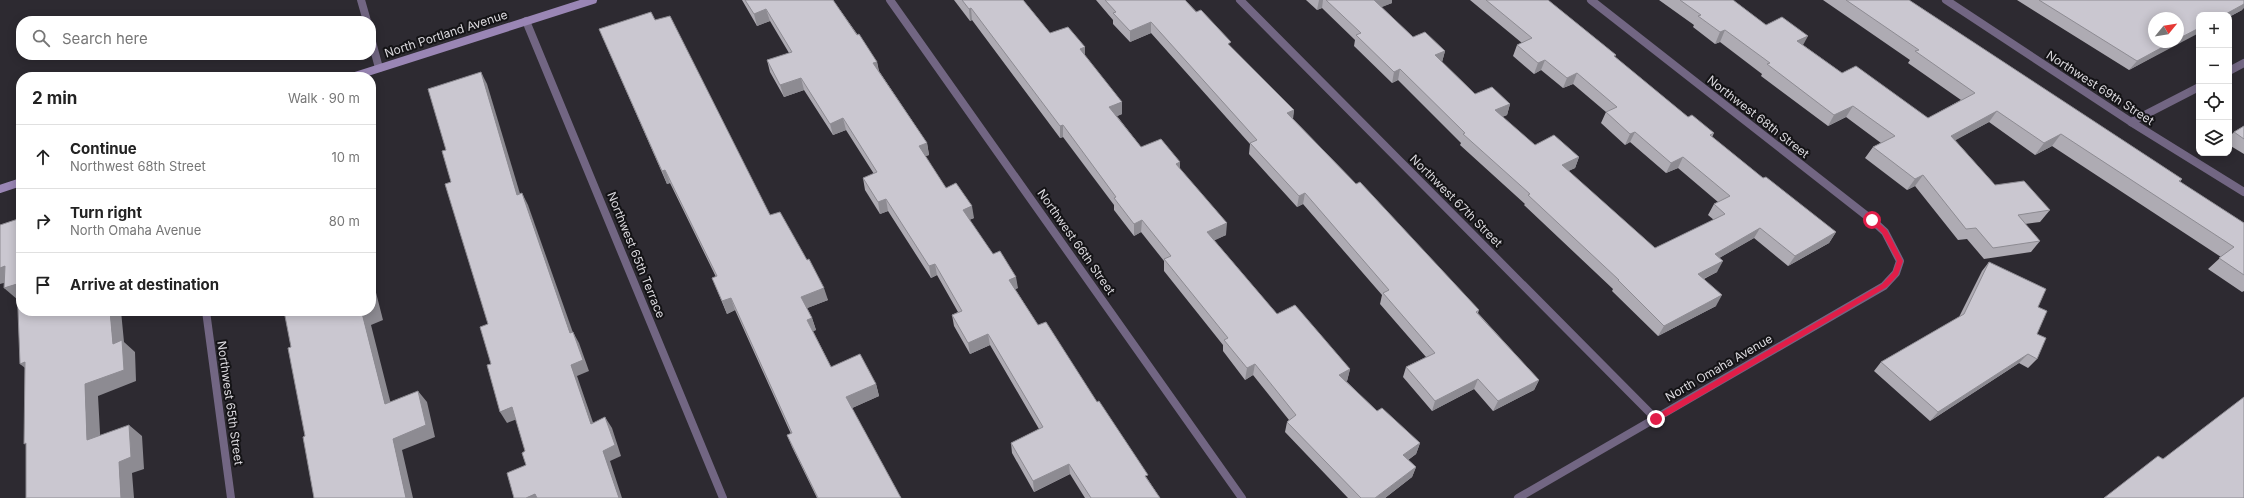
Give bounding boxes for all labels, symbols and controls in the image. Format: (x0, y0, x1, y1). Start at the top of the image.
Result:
street label: North Portland Avenue (382, 7, 509, 60)
north arrow (2148, 12, 2184, 48)
map controls (2196, 12, 2232, 156)
button: + (2196, 12, 2232, 48)
search box (16, 16, 376, 60)
icon: search (30, 27, 52, 49)
text: Search here (62, 29, 148, 48)
street label: Northwest 69th Street (2044, 47, 2157, 128)
button: − (2196, 48, 2232, 84)
street label: Northwest 68th Street (1704, 72, 1812, 161)
button: locate (2196, 84, 2232, 120)
text: 2 min (32, 88, 77, 108)
text: Walk · 90 m (288, 90, 360, 106)
button: layers (2196, 120, 2232, 156)
text: Continue (70, 139, 137, 158)
icon: ahead (32, 146, 54, 168)
text: 10 m (331, 149, 360, 165)
street label: Northwest 67th Street (1407, 151, 1506, 250)
text: Northwest 68th Street (70, 158, 206, 174)
street label: Northwest 66th Street (1034, 186, 1119, 297)
street label: Northwest 65th Terrace (604, 189, 669, 320)
text: Turn right (70, 203, 142, 222)
icon: right (32, 210, 54, 232)
route start (1863, 211, 1881, 229)
text: 80 m (329, 213, 360, 229)
text: North Omaha Avenue (70, 222, 201, 238)
icon: arrive (32, 274, 54, 296)
text: Arrive at destination (70, 275, 219, 294)
street label: North Omaha Avenue (1663, 331, 1775, 404)
street label: Northwest 65th Street (214, 340, 247, 466)
route end (1647, 410, 1665, 428)

